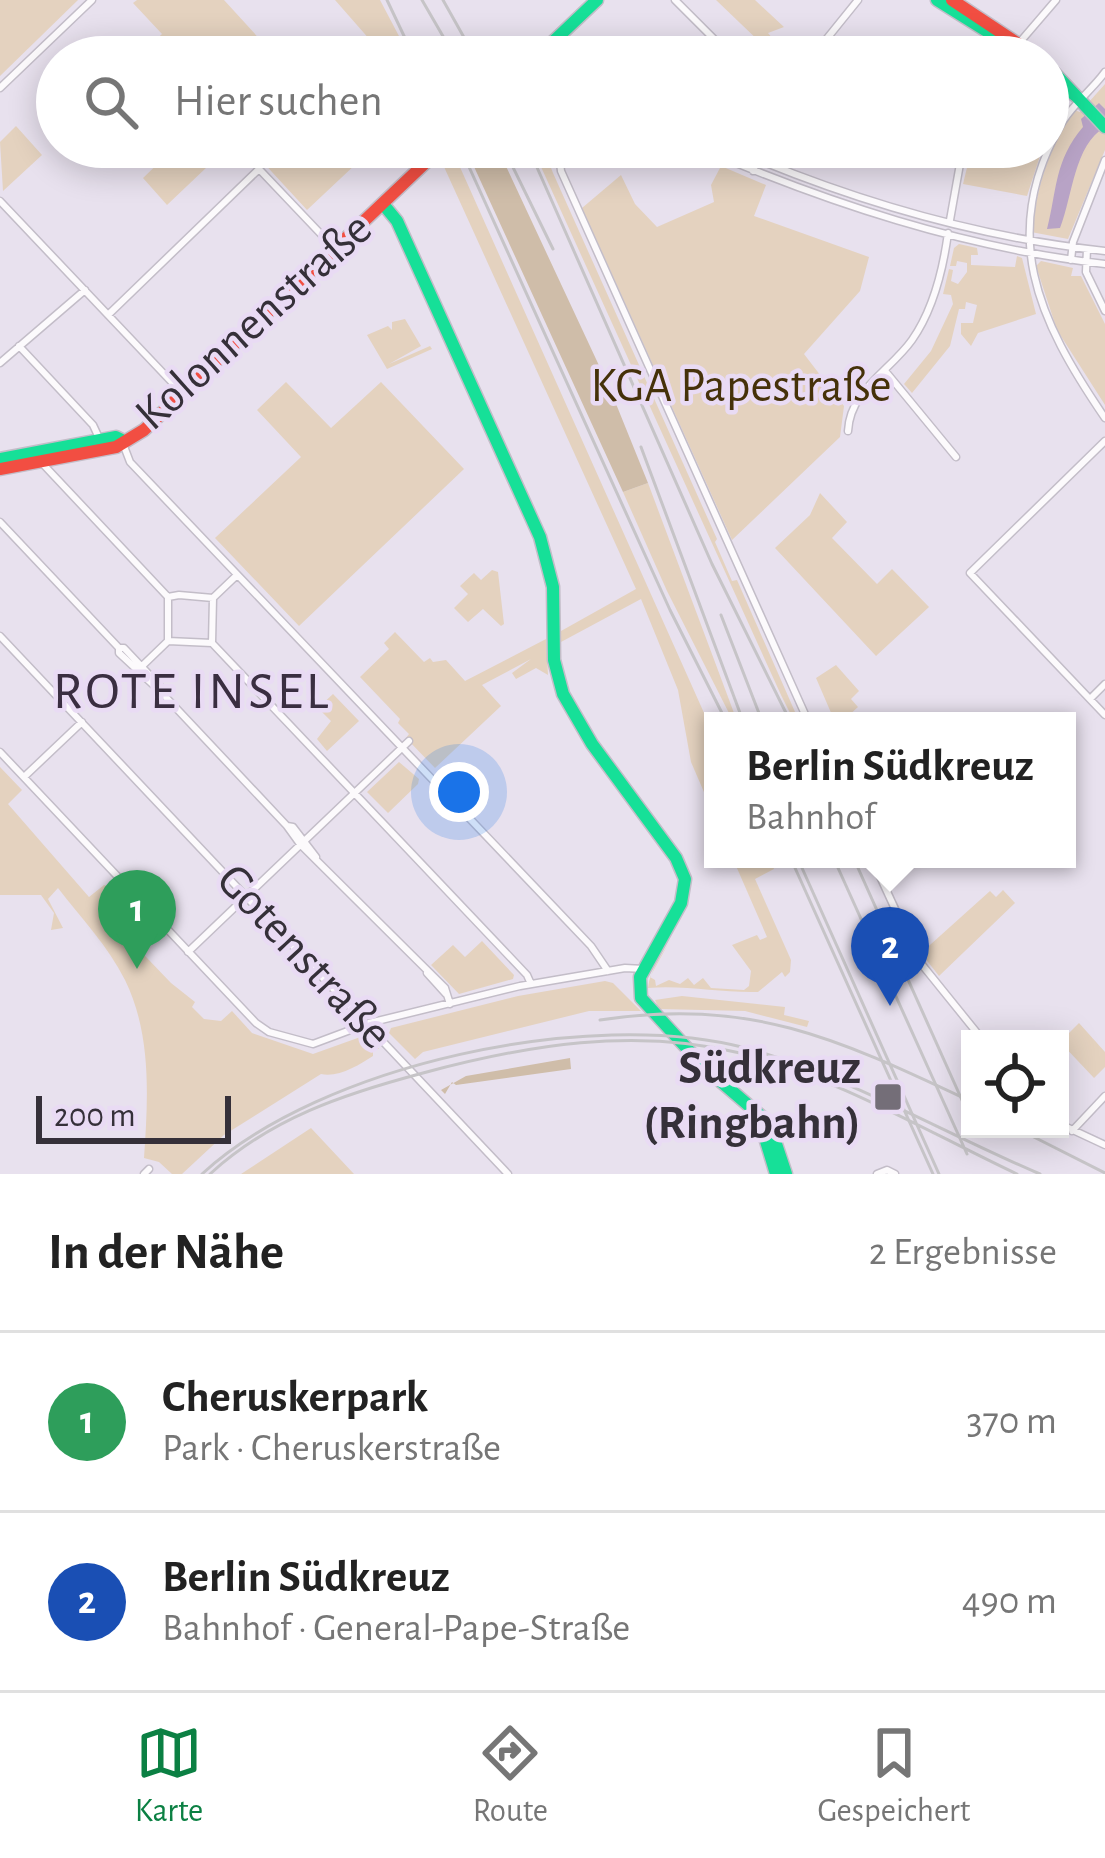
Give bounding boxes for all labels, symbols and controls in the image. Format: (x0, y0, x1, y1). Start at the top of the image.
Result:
search box (36, 36, 1069, 168)
icon: search (78, 69, 144, 135)
text: Hier suchen (174, 79, 383, 124)
street label: Kolonnenstraße (127, 204, 381, 440)
park label: KGA Papestraße (590, 363, 892, 411)
district label: ROTE INSEL (53, 665, 331, 719)
popup (704, 712, 1076, 868)
text: Berlin Südkreuz (746, 744, 1034, 789)
your location (429, 762, 489, 822)
text: Bahnhof (746, 798, 876, 837)
street label: Gotenstraße (207, 856, 401, 1058)
pin: 1 (98, 870, 176, 969)
pin: 2 (851, 907, 929, 1006)
map controls (961, 1030, 1069, 1138)
button: locate (961, 1030, 1069, 1138)
place label: Südkreuz (Ringbahn) (643, 1045, 861, 1148)
marker: Südkreuz (Ringbahn) (872, 1081, 904, 1113)
scale bar (36, 1090, 231, 1143)
text: 200 m (54, 1100, 136, 1133)
text: In der Nähe (48, 1227, 284, 1278)
text: 2 Ergebnisse (869, 1233, 1057, 1272)
text: Cheruskerpark (162, 1375, 428, 1420)
text: 1 (80, 1402, 94, 1441)
text: 370 m (966, 1402, 1057, 1441)
text: Park · Cheruskerstraße (162, 1429, 501, 1468)
text: Berlin Südkreuz (162, 1555, 450, 1600)
text: 2 (78, 1582, 96, 1621)
text: 490 m (962, 1582, 1057, 1621)
text: Bahnhof · General-Pape-Straße (162, 1609, 630, 1648)
tab: Karte (135, 1720, 203, 1832)
tab: Route (473, 1720, 548, 1832)
tab: Gespeichert (817, 1720, 970, 1832)

